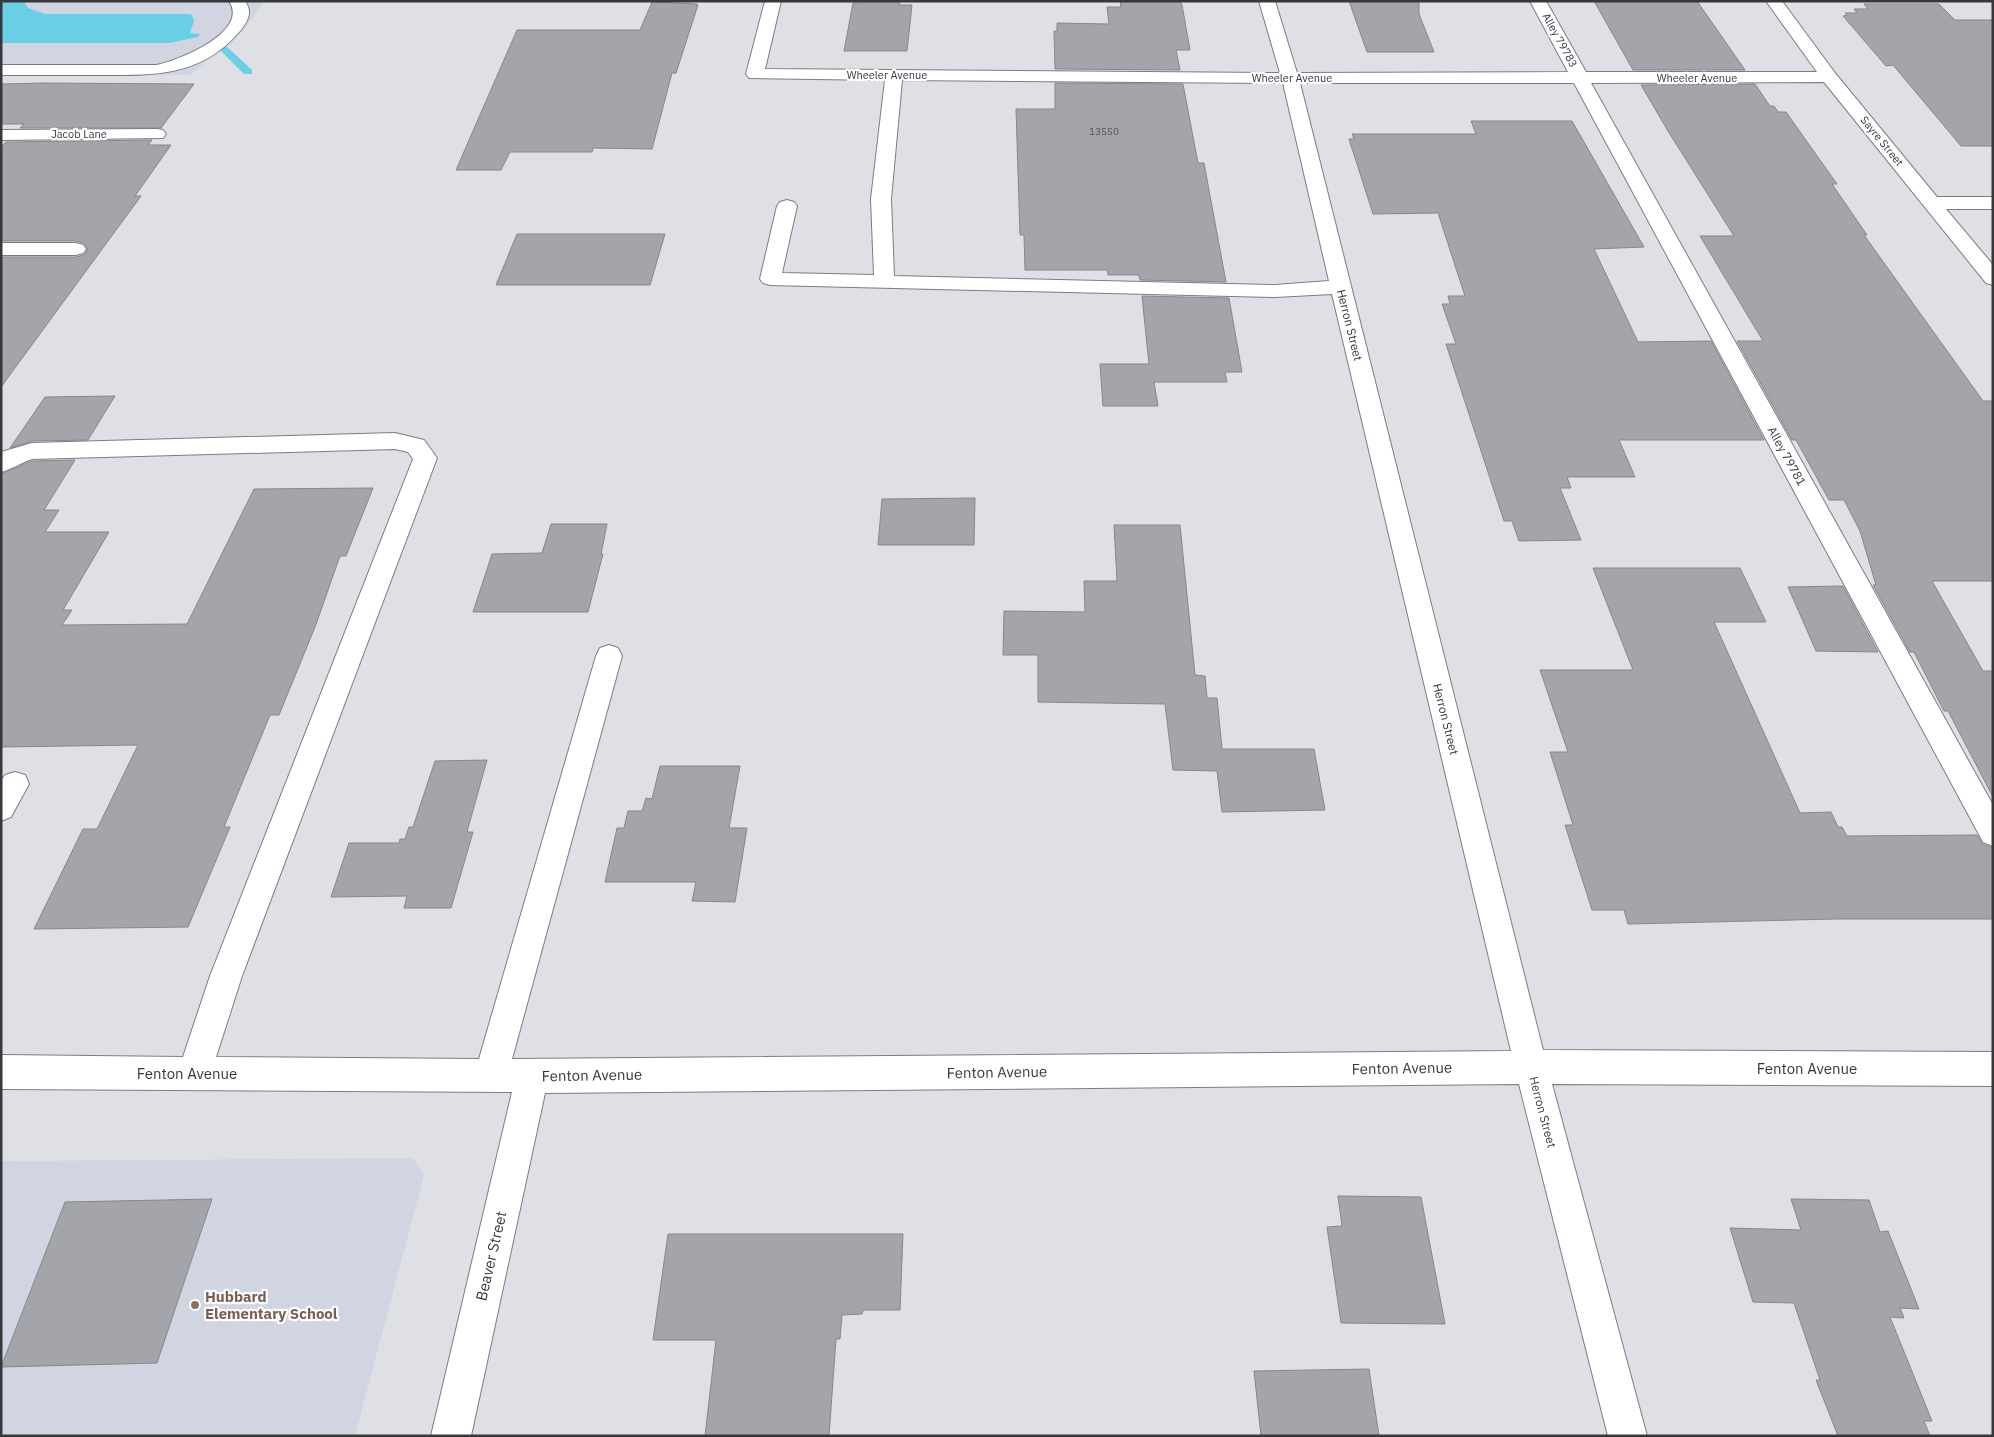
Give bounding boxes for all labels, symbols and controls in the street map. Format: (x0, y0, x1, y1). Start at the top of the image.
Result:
street label: Alley 79783 (1539, 10, 1581, 70)
street label: Wheeler Avenue (847, 68, 927, 82)
street label: Wheeler Avenue (1252, 71, 1332, 85)
street label: Wheeler Avenue (1657, 71, 1737, 85)
street label: Sayre Street (1858, 113, 1907, 169)
house number: 13550 (1089, 125, 1119, 138)
street label: Jacob Lane (51, 127, 107, 141)
street label: Herron Street (1334, 288, 1366, 362)
street label: Alley 79781 (1765, 424, 1809, 488)
street label: Herron Street (1430, 682, 1462, 756)
street label: Fenton Avenue (1352, 1058, 1452, 1078)
street label: Fenton Avenue (1757, 1059, 1857, 1078)
street label: Fenton Avenue (947, 1062, 1047, 1082)
street label: Fenton Avenue (137, 1064, 237, 1083)
street label: Fenton Avenue (542, 1065, 642, 1085)
street label: Herron Street (1526, 1075, 1560, 1149)
street label: Beaver Street (471, 1209, 511, 1303)
place label: Hubbard Elementary School (205, 1287, 338, 1323)
marker: Hubbard Elementary School (189, 1299, 201, 1311)

